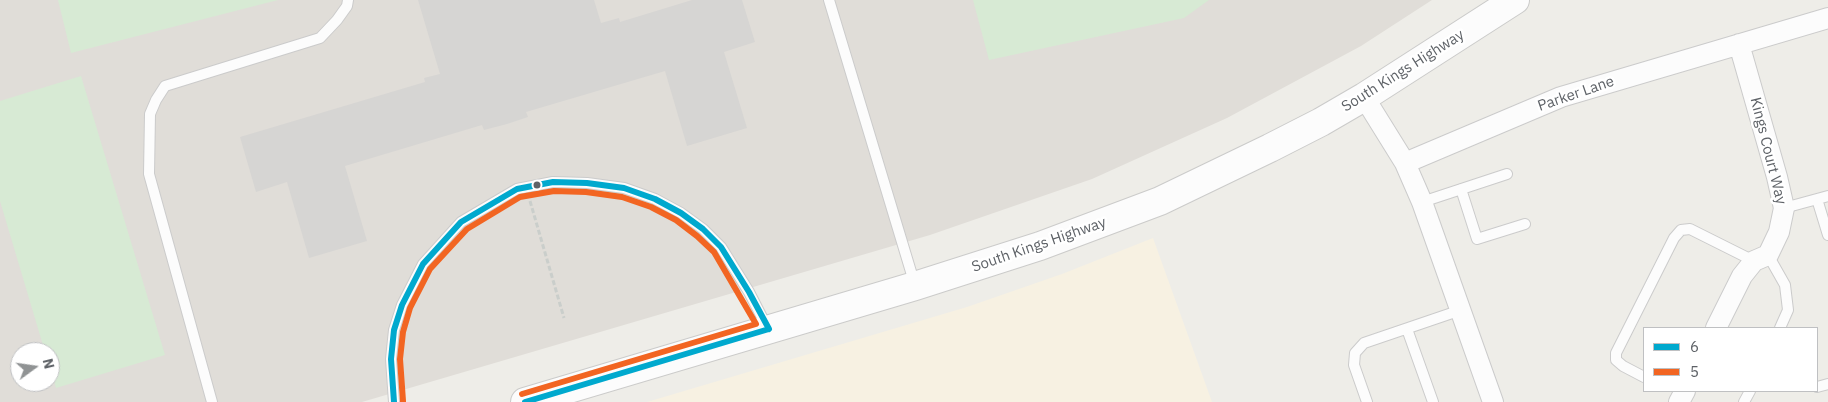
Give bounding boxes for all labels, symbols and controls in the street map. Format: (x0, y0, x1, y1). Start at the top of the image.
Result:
street label: South Kings Highway (1338, 26, 1468, 116)
street label: Parker Lane (1535, 73, 1617, 115)
street label: Kings Court Way (1746, 96, 1790, 206)
unlabelled marker (532, 180, 542, 190)
street label: South Kings Highway (969, 214, 1109, 276)
legend (1643, 327, 1818, 392)
text: 6 (1690, 337, 1699, 356)
north arrow (10, 342, 60, 392)
text: N (39, 357, 59, 371)
text: 5 (1690, 362, 1699, 381)

